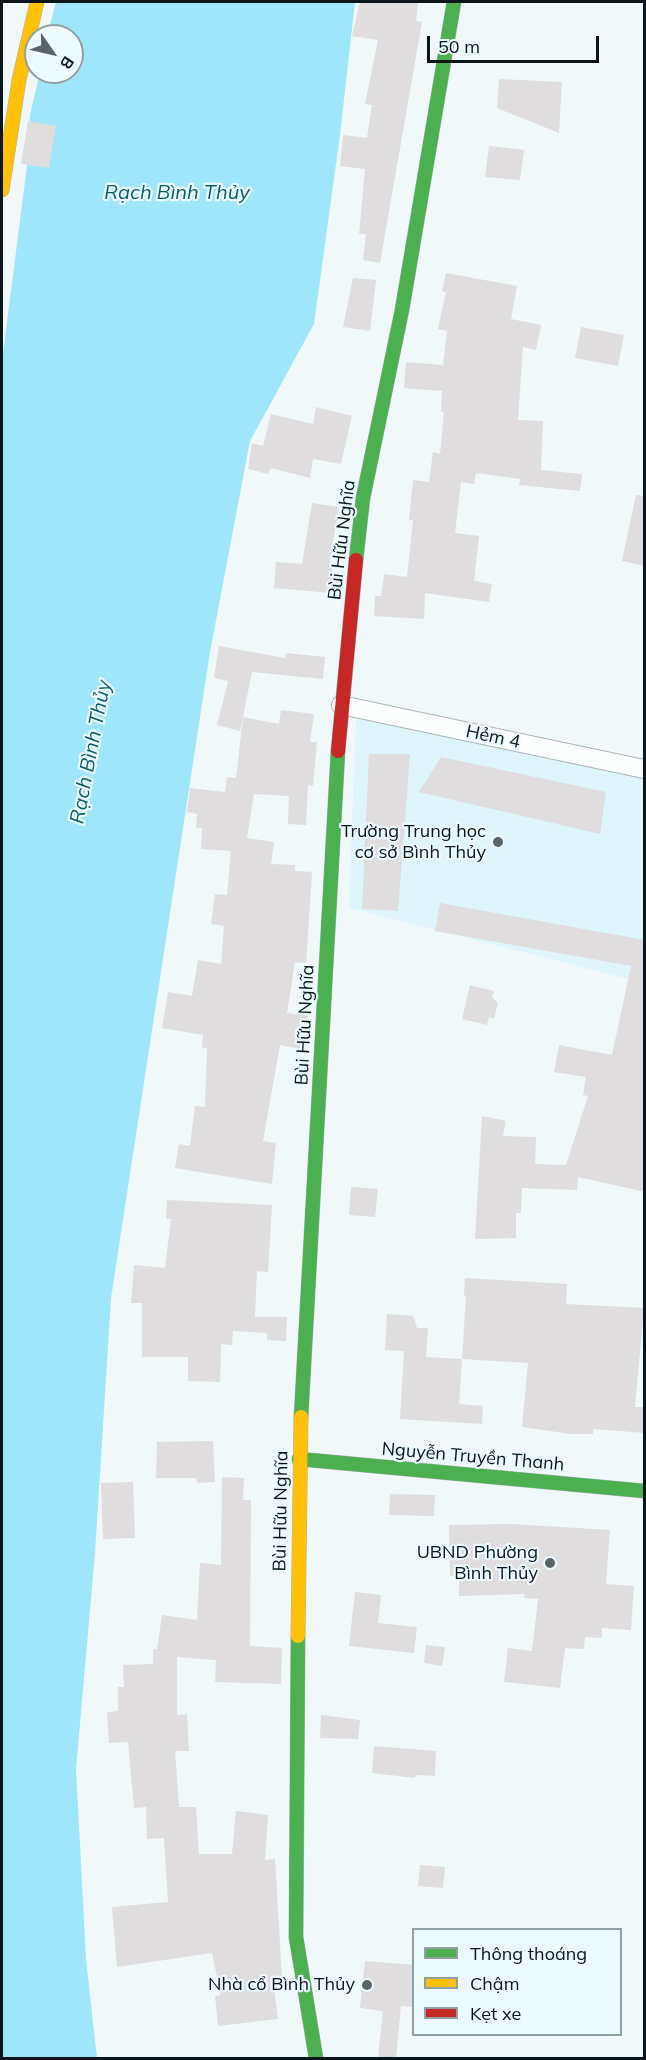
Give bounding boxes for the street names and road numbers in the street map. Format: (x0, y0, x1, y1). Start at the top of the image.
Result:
street label: Bùi Hữu Nghĩa (324, 479, 360, 601)
street label: Hẻm 4 (464, 721, 522, 753)
street label: Bùi Hữu Nghĩa (291, 964, 319, 1086)
street label: Nguyễn Truyền Thanh (381, 1438, 565, 1476)
street label: Bùi Hữu Nghĩa (269, 1450, 293, 1572)

